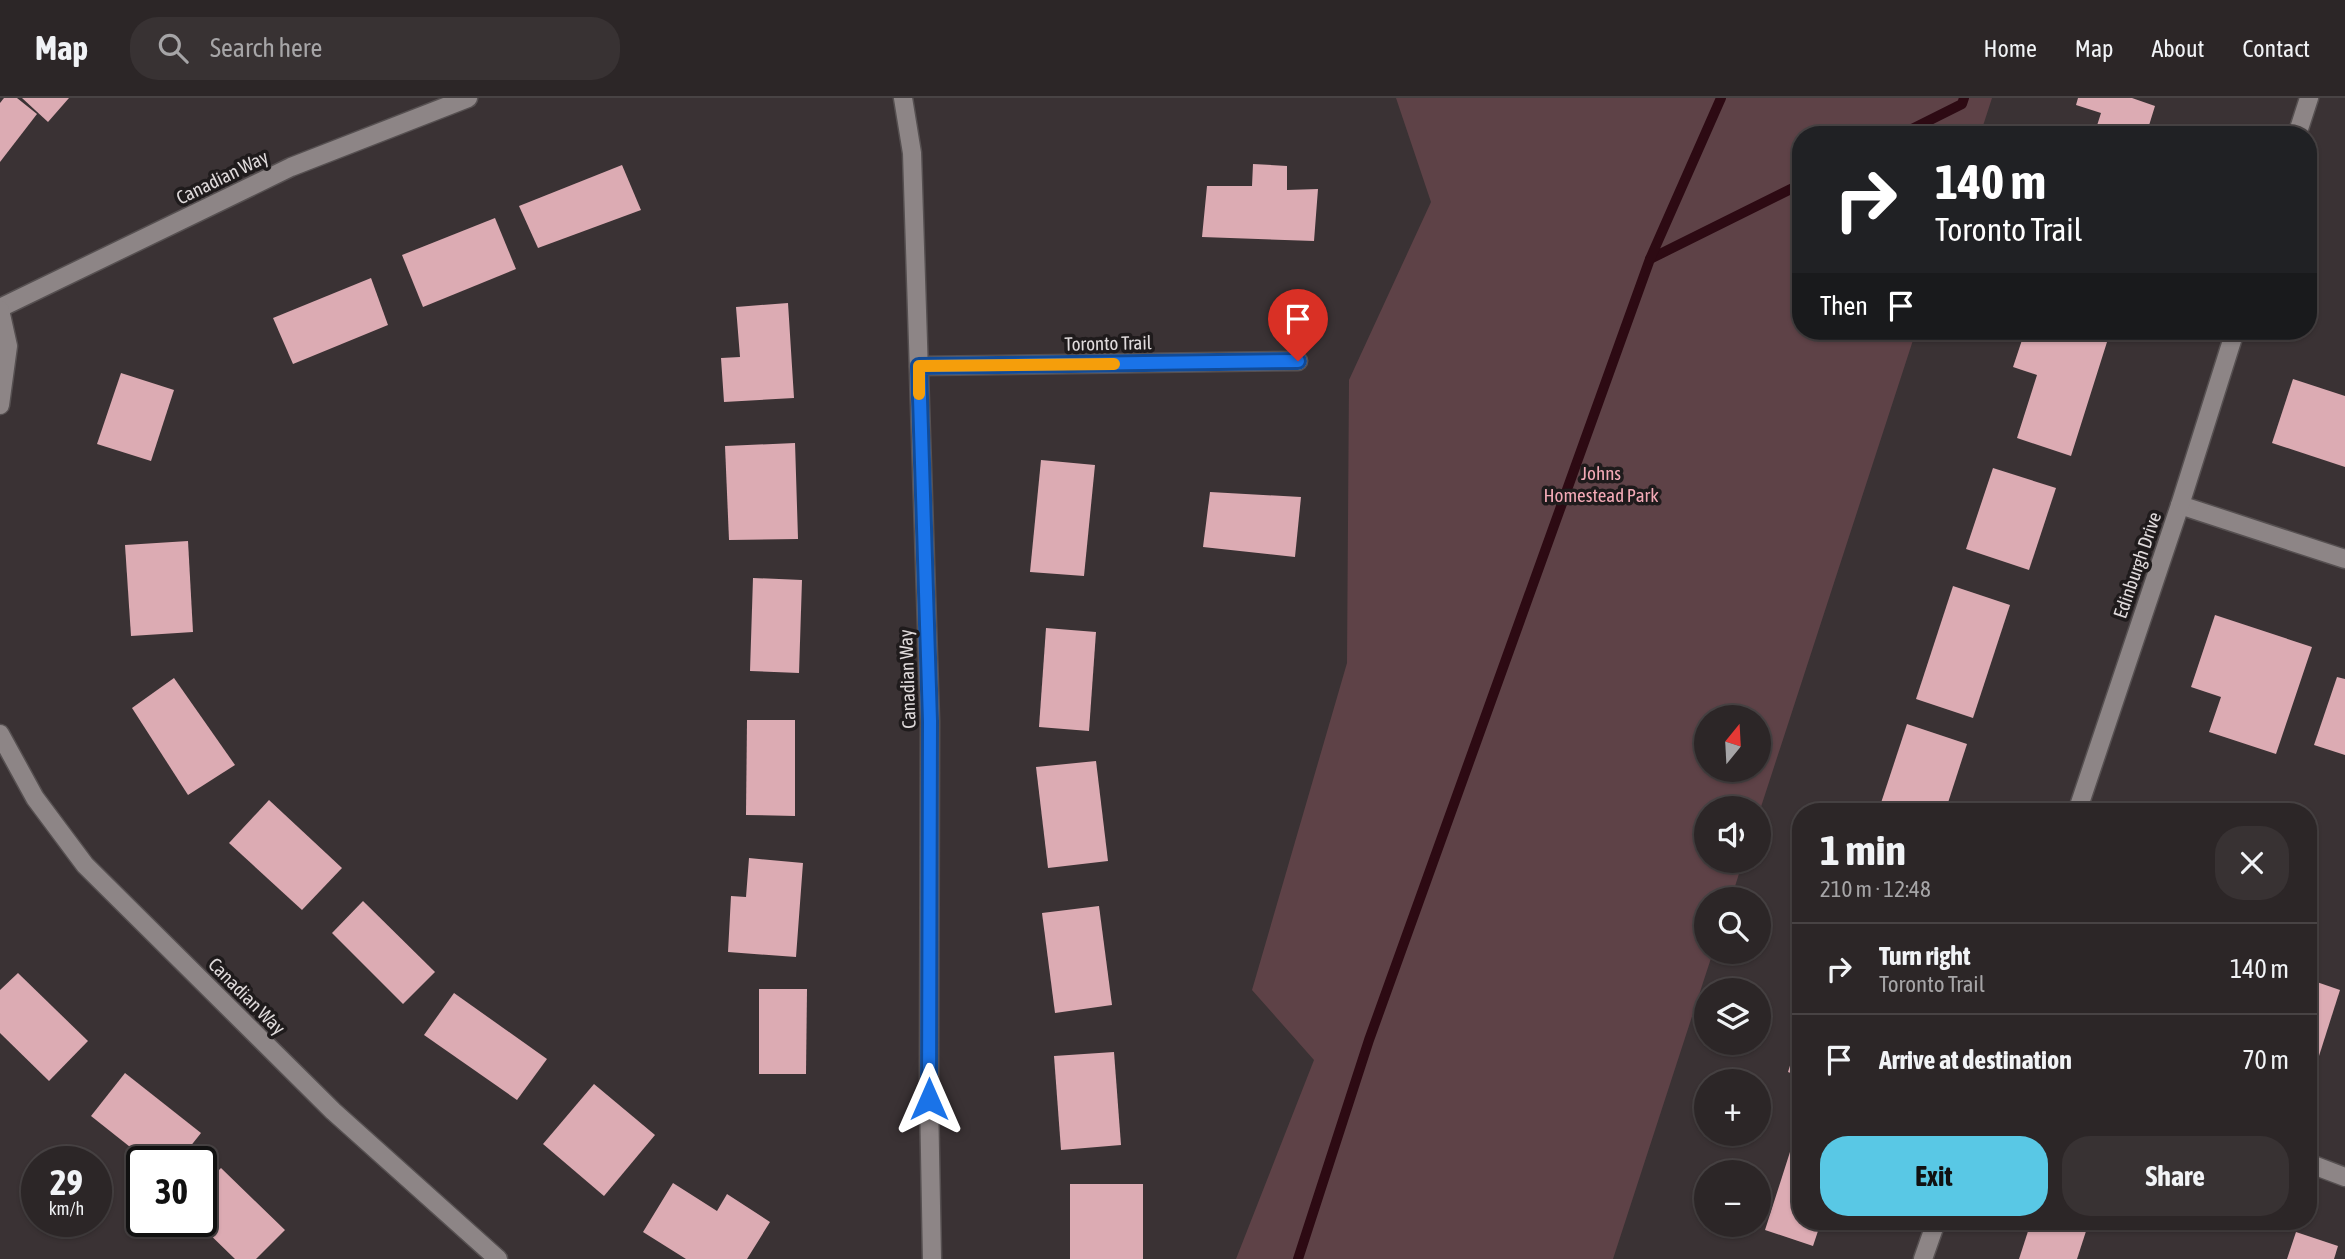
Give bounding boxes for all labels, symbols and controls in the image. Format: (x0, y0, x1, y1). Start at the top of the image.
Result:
search box (130, 17, 620, 80)
text: Map (35, 29, 88, 67)
icon: search (154, 29, 192, 67)
text: Search here (210, 33, 322, 63)
text: Home (1983, 35, 2037, 62)
text: Map (2075, 35, 2113, 62)
text: About (2151, 35, 2204, 62)
text: Contact (2242, 35, 2310, 62)
street label: Canadian Way (173, 145, 272, 209)
text: 140 m (1935, 153, 2046, 209)
icon: right (1820, 154, 1911, 245)
text: Toronto Trail (1935, 211, 2082, 248)
icon: arrive (1882, 287, 1920, 325)
pin (1268, 289, 1328, 361)
text: Then (1820, 291, 1868, 321)
icon: arrive (1279, 300, 1317, 338)
street label: Toronto Trail (1064, 331, 1152, 355)
park label: Johns Homestead Park (1543, 462, 1659, 506)
street label: Edinburgh Drive (2109, 509, 2165, 621)
street label: Canadian Way (894, 629, 920, 729)
north arrow (1694, 705, 1771, 782)
map controls (1694, 705, 1771, 1237)
button: sound (1694, 796, 1771, 873)
text: 1 min (1820, 826, 1906, 874)
button: close (2215, 826, 2289, 900)
text: 210 m · 12:48 (1820, 876, 1931, 902)
button: search (1694, 887, 1771, 964)
text: Turn right (1879, 941, 1970, 971)
icon: right (1820, 950, 1858, 988)
street label: Canadian Way (204, 953, 290, 1039)
text: 140 m (2230, 954, 2289, 984)
text: Toronto Trail (1879, 971, 1985, 997)
button: layers (1694, 978, 1771, 1055)
icon: arrive (1820, 1041, 1858, 1079)
text: Arrive at destination (1879, 1045, 2072, 1075)
text: 70 m (2242, 1045, 2289, 1075)
position arrow (892, 1062, 966, 1136)
button: + (1694, 1069, 1771, 1146)
button: Exit (1820, 1136, 2048, 1216)
button: Share (2062, 1136, 2289, 1216)
speed limit sign: 30 (126, 1146, 217, 1237)
button: − (1694, 1160, 1771, 1237)
text: 29 (50, 1162, 83, 1202)
text: km/h (49, 1198, 84, 1219)

